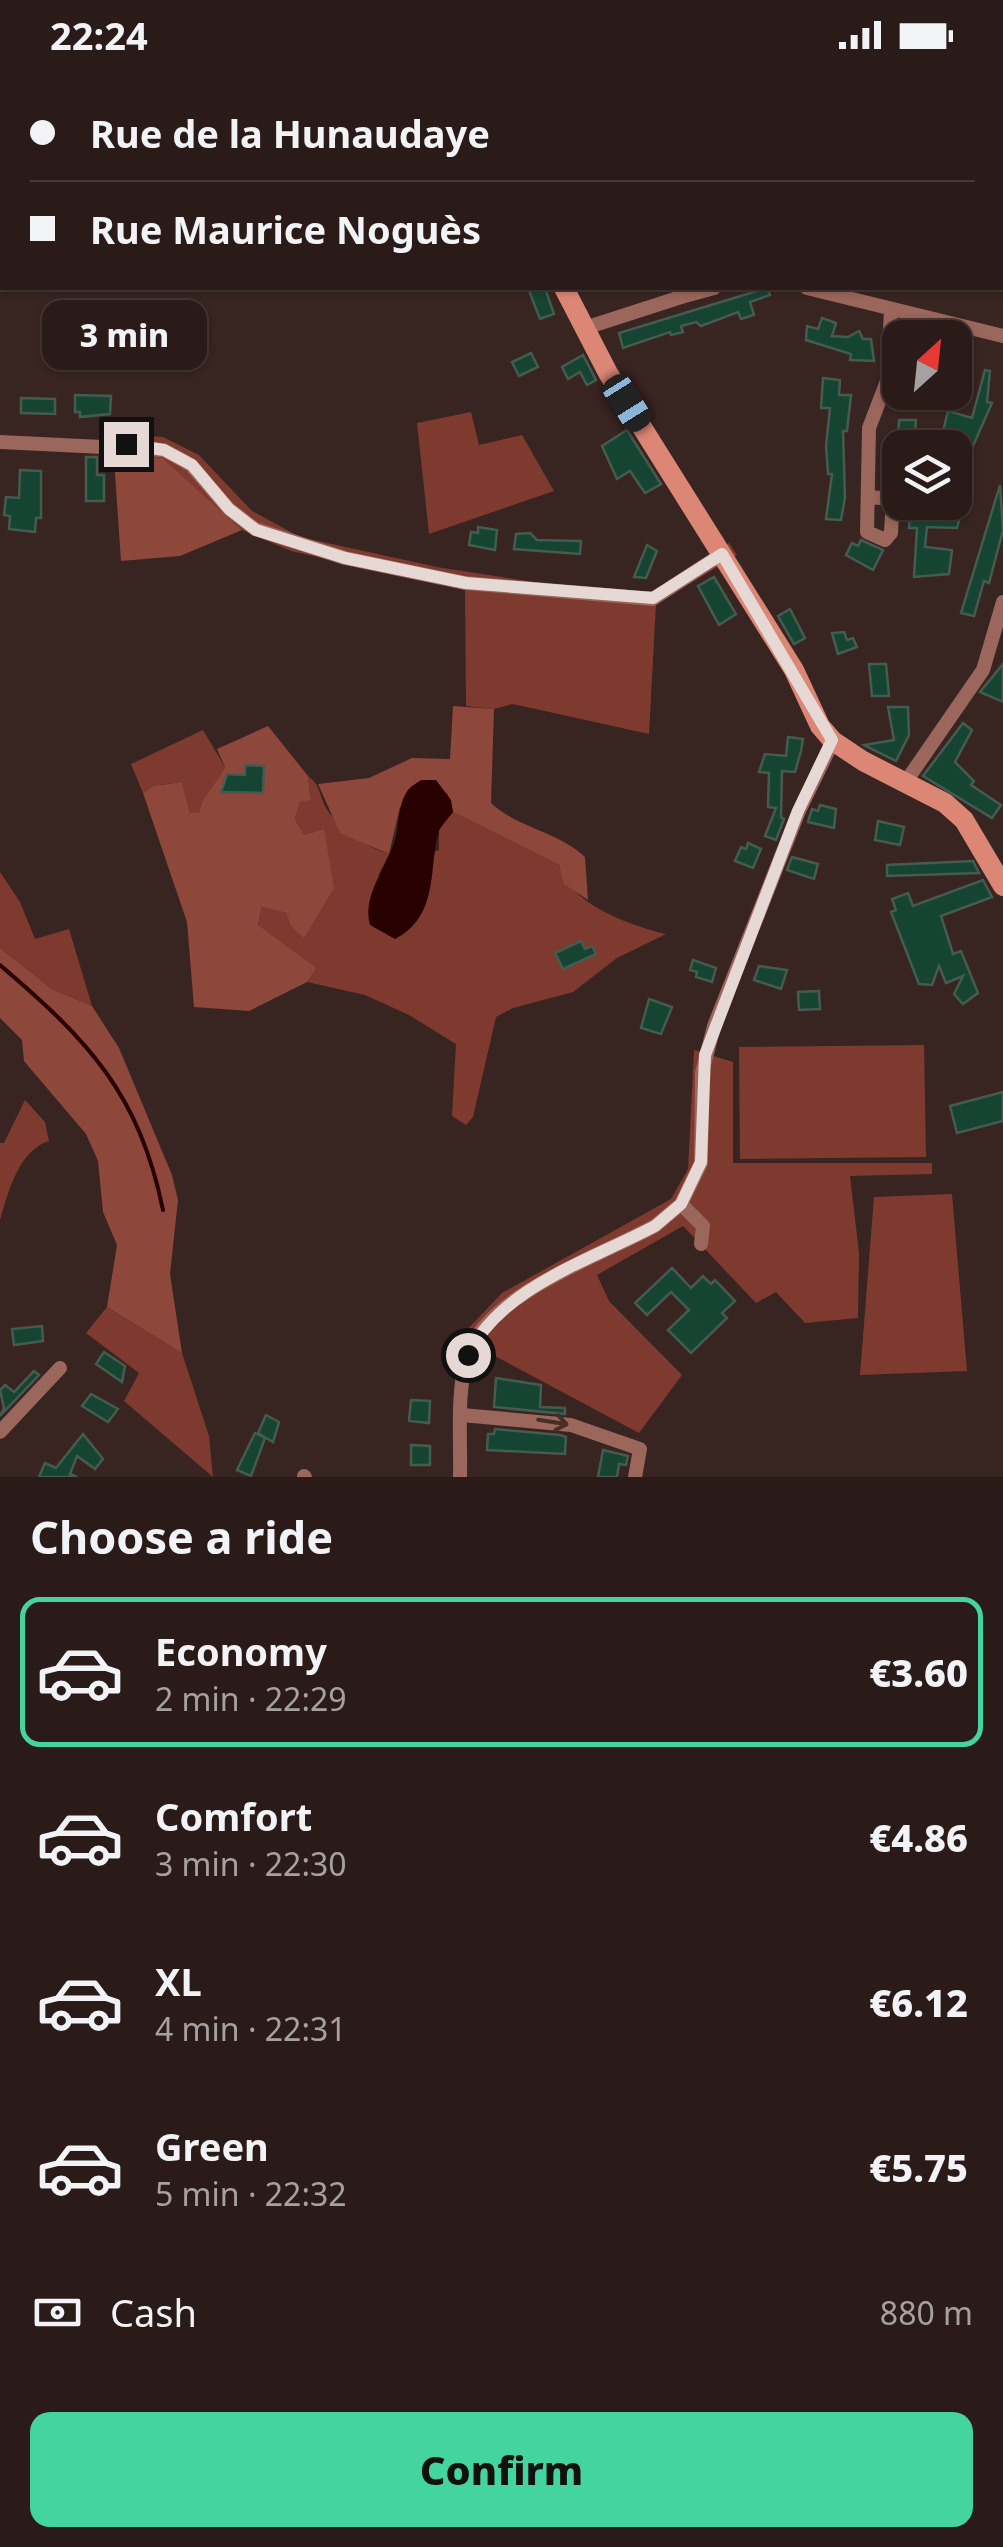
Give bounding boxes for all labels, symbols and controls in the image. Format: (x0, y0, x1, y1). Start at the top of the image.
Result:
text: 22:24 (50, 9, 148, 61)
text: Rue de la Hunaudaye (90, 107, 490, 159)
text: Rue Maurice Noguès (90, 203, 481, 255)
callout: 3 min (44, 299, 208, 369)
text: 3 min (80, 313, 169, 356)
north arrow (882, 320, 972, 410)
map controls (882, 320, 972, 520)
car (598, 370, 656, 436)
route end (104, 422, 149, 467)
button: layers (882, 430, 972, 520)
route start (446, 1333, 491, 1378)
one-way arrow (536, 1414, 569, 1432)
text: Choose a ride (30, 1506, 333, 1567)
text: Economy (155, 1625, 327, 1677)
icon: car (35, 1627, 125, 1717)
text: €3.60 (869, 1646, 968, 1698)
text: 2 min · 22:29 (155, 1677, 347, 1720)
text: Comfort (155, 1790, 312, 1842)
icon: car (35, 1792, 125, 1882)
text: €4.86 (869, 1811, 968, 1863)
text: 3 min · 22:30 (155, 1842, 347, 1885)
text: XL (155, 1955, 202, 2007)
icon: car (35, 1957, 125, 2047)
text: €6.12 (869, 1976, 968, 2028)
text: 4 min · 22:31 (155, 2007, 347, 2050)
text: Green (155, 2120, 269, 2172)
icon: car (35, 2122, 125, 2212)
text: €5.75 (869, 2141, 968, 2193)
text: 5 min · 22:32 (155, 2172, 347, 2215)
icon: cash (30, 2285, 85, 2340)
text: Cash (110, 2286, 197, 2338)
text: 880 m (880, 2291, 973, 2334)
button: Confirm (30, 2412, 973, 2527)

